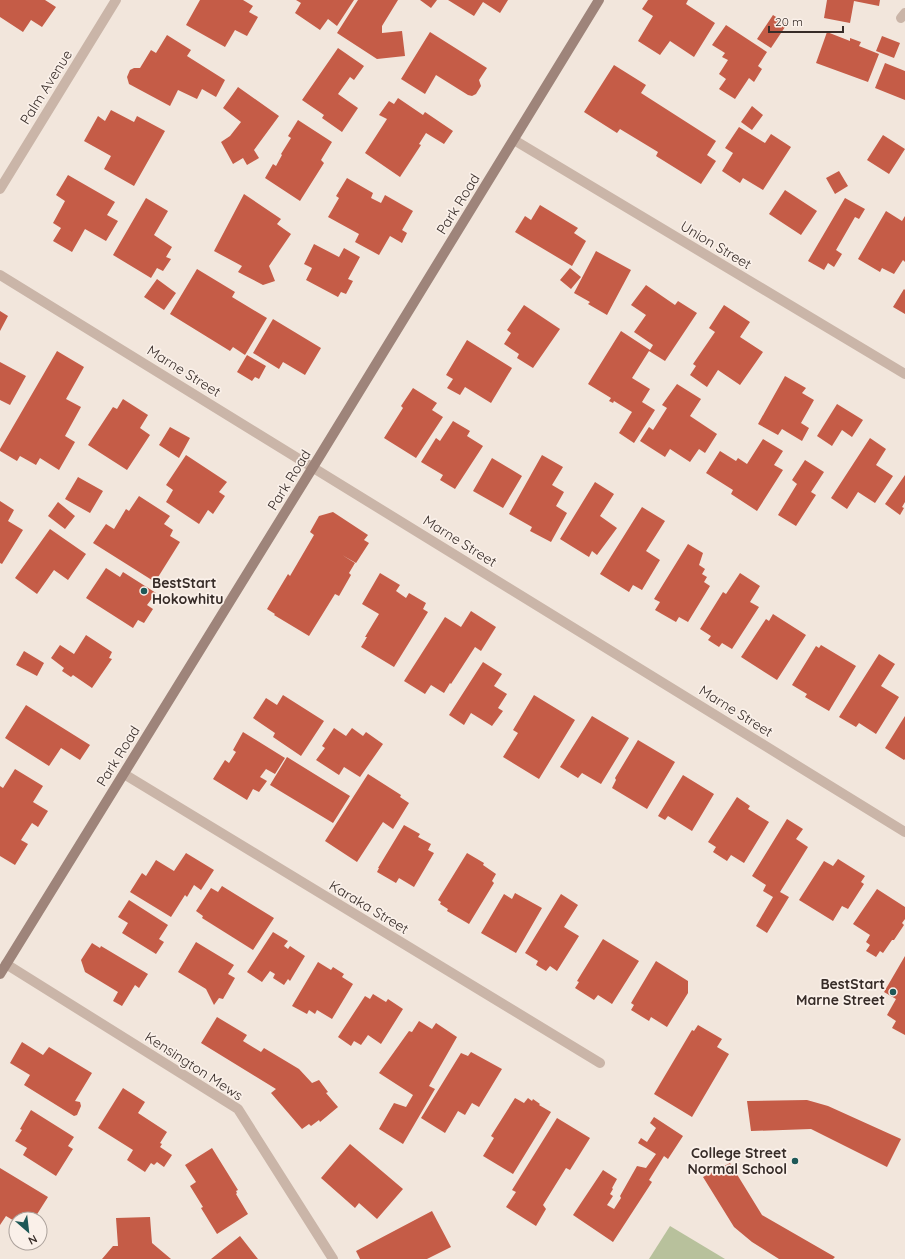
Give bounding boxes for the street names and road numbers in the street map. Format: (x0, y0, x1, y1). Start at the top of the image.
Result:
street label: Palm Avenue (16, 46, 76, 128)
street label: Park Road (432, 170, 484, 238)
street label: Union Street (677, 217, 755, 273)
street label: Marne Street (144, 341, 224, 401)
street label: Park Road (263, 446, 315, 514)
street label: Marne Street (420, 511, 500, 571)
street label: Marne Street (696, 681, 776, 741)
street label: Park Road (92, 722, 144, 790)
street label: Karaka Street (326, 876, 412, 938)
street label: Kensington Mews (142, 1028, 246, 1104)

